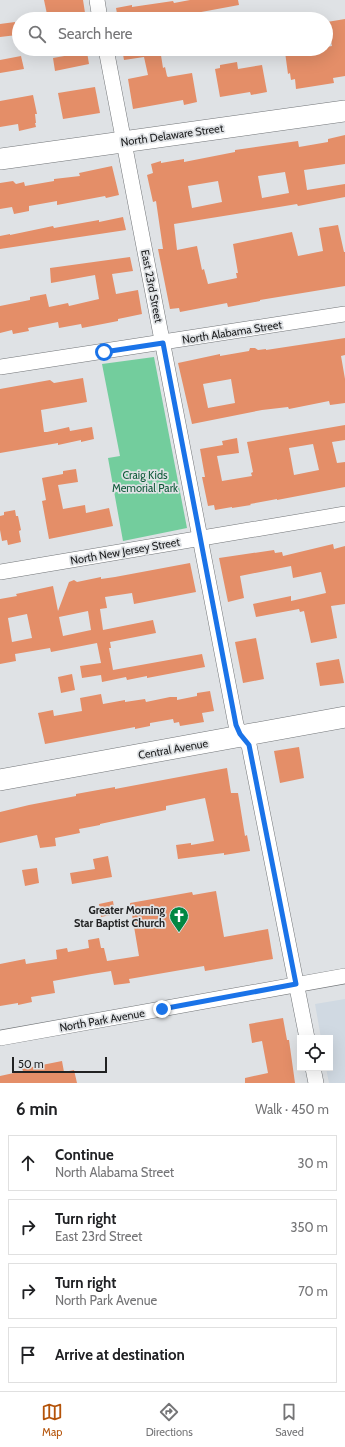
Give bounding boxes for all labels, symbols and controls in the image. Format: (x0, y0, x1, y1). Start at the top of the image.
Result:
search box (12, 12, 333, 56)
icon: search (26, 23, 48, 45)
text: Search here (58, 25, 133, 43)
street label: North Delaware Street (120, 121, 224, 149)
street label: East 23rd Street (138, 248, 166, 324)
street label: North Alabama Street (181, 317, 283, 347)
route start (95, 343, 113, 361)
park label: Craig Kids Memorial Park (112, 468, 178, 495)
street label: North New Jersey Street (69, 534, 181, 568)
street label: Central Avenue (137, 736, 209, 762)
place label: Greater Morning Star Baptist Church (74, 903, 165, 930)
church icon: Greater Morning Star Baptist Church (168, 905, 190, 933)
route end (153, 1000, 171, 1018)
street label: North Park Avenue (58, 1006, 146, 1034)
map controls (297, 1035, 333, 1071)
button: locate (297, 1035, 333, 1071)
scale bar (12, 1055, 107, 1074)
text: 50 m (18, 1057, 44, 1071)
text: 6 min (16, 1099, 58, 1119)
text: Walk · 450 m (255, 1101, 329, 1117)
text: Continue (55, 1146, 114, 1164)
icon: ahead (17, 1152, 39, 1174)
text: 30 m (298, 1155, 328, 1171)
text: North Alabama Street (55, 1164, 174, 1180)
text: Turn right (55, 1210, 116, 1228)
icon: right (17, 1216, 39, 1238)
text: 350 m (291, 1219, 328, 1235)
text: East 23rd Street (55, 1228, 142, 1244)
text: Turn right (55, 1274, 116, 1292)
icon: right (17, 1280, 39, 1302)
text: 70 m (298, 1283, 328, 1299)
text: North Park Avenue (55, 1292, 157, 1308)
icon: arrive (17, 1344, 39, 1366)
text: Arrive at destination (55, 1346, 185, 1364)
tab: Map (41, 1401, 63, 1439)
tab: Directions (146, 1401, 193, 1439)
tab: Saved (275, 1401, 304, 1439)

